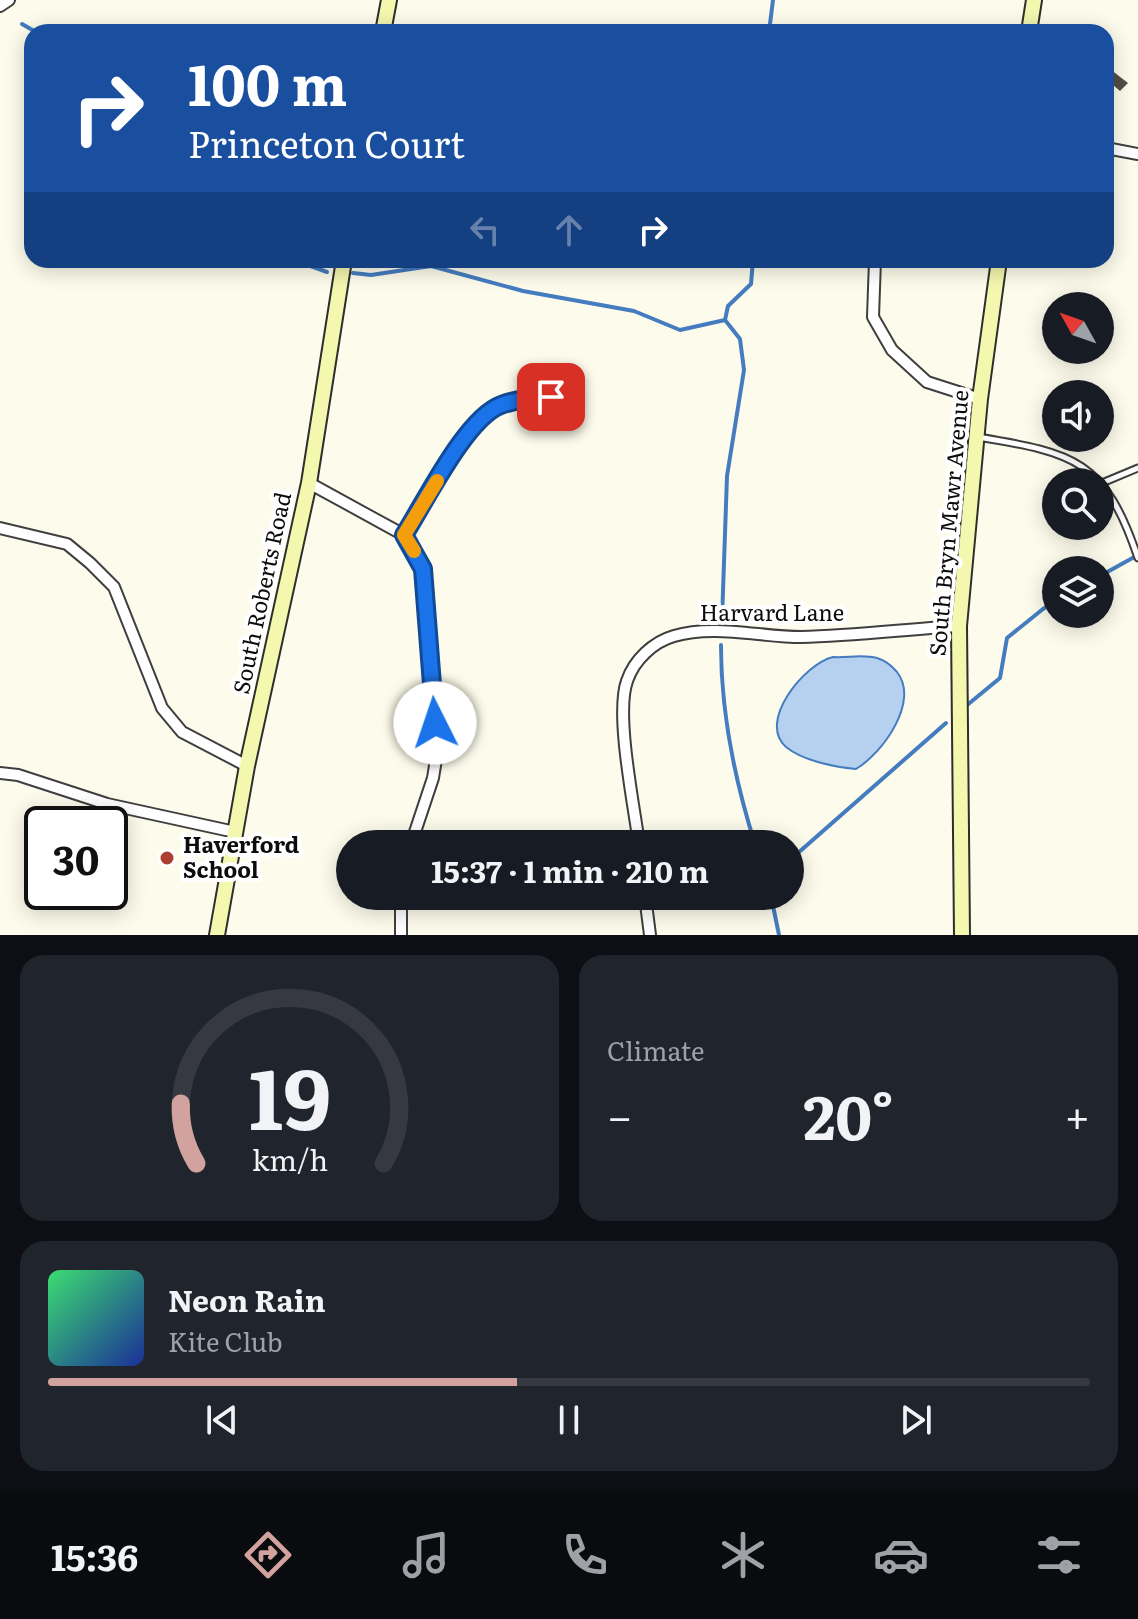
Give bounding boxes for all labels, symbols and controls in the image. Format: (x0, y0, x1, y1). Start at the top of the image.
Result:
text: 100 m (188, 40, 347, 123)
icon: right (56, 56, 160, 160)
text: Princeton Court (188, 116, 465, 169)
icon: left (463, 208, 507, 252)
icon: ahead (547, 208, 591, 252)
icon: right (631, 208, 675, 252)
north arrow (1042, 292, 1114, 364)
map controls (1042, 292, 1114, 628)
pin (517, 363, 585, 431)
icon: arrive (529, 375, 573, 419)
button: sound (1042, 380, 1114, 452)
street label: South Bryn Mawr Avenue (919, 388, 976, 657)
button: search (1042, 468, 1114, 540)
street label: South Roberts Road (223, 489, 298, 697)
button: layers (1042, 556, 1114, 628)
street label: Harvard Lane (700, 595, 844, 628)
position arrow (393, 681, 477, 765)
speed limit sign: 30 (24, 806, 128, 910)
place label: Haverford School (183, 827, 299, 885)
text: 15:37 · 1 min · 210 m (431, 848, 709, 892)
marker: Haverford School (158, 849, 176, 867)
text: Climate (607, 1030, 705, 1069)
text: 19 (248, 1032, 331, 1156)
text: 20° (803, 1069, 894, 1158)
text: − (607, 1081, 633, 1147)
text: + (1064, 1081, 1090, 1147)
text: km/h (251, 1137, 328, 1180)
text: Neon Rain (168, 1277, 326, 1321)
text: Kite Club (168, 1321, 283, 1360)
icon: previous (200, 1398, 244, 1442)
icon: pause (547, 1398, 591, 1442)
icon: next (894, 1398, 938, 1442)
icon: directions (240, 1527, 296, 1583)
icon: music (398, 1527, 454, 1583)
icon: phone (557, 1527, 613, 1583)
icon: climate (715, 1527, 771, 1583)
icon: car (873, 1527, 929, 1583)
icon: filters (1031, 1527, 1087, 1583)
text: 15:36 (51, 1529, 138, 1582)

